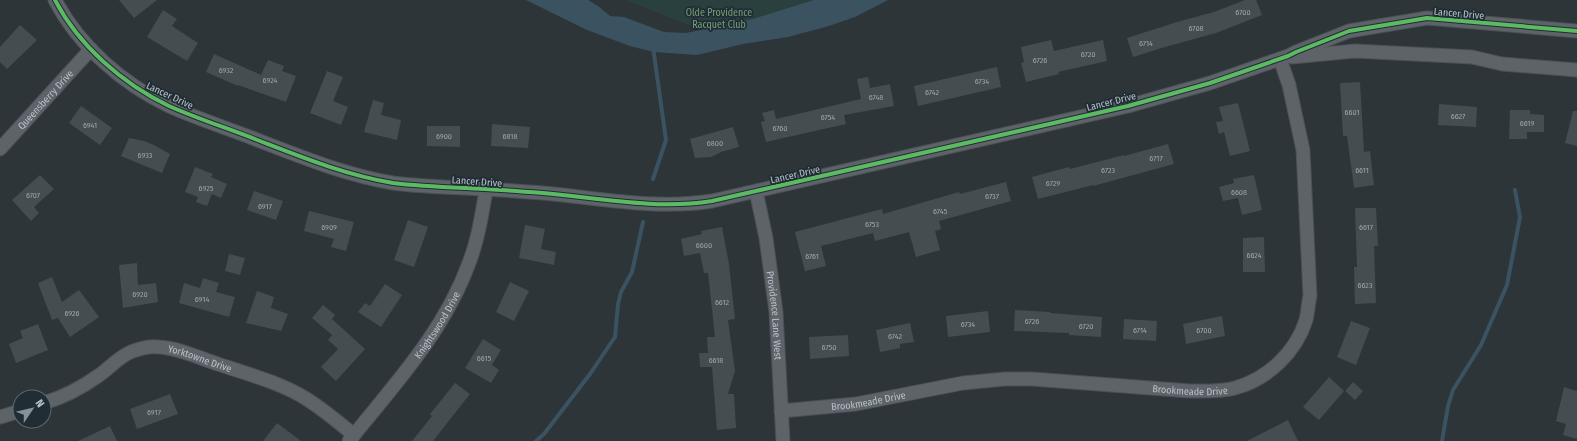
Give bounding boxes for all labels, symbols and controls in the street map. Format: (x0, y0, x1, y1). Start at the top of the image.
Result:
street label: Lancer Drive (1433, 6, 1485, 22)
park label: Olde Providence Racquet Club (686, 7, 752, 31)
house number: 6700 (1235, 8, 1251, 17)
house number: 6708 (1188, 24, 1204, 33)
house number: 6714 (1139, 39, 1153, 48)
house number: 6720 (1081, 50, 1095, 59)
house number: 6726 (1033, 56, 1047, 65)
house number: 6932 (219, 66, 234, 75)
street label: Queensberry Drive (16, 68, 76, 132)
house number: 6924 (263, 76, 278, 85)
house number: 6734 (975, 77, 989, 86)
street label: Lancer Drive (144, 80, 195, 112)
house number: 6742 (925, 88, 940, 97)
street label: Lancer Drive (1085, 90, 1137, 114)
house number: 6748 (869, 93, 883, 102)
house number: 6601 (1344, 108, 1360, 117)
house number: 6627 (1451, 112, 1466, 121)
house number: 6754 (821, 113, 835, 122)
house number: 6619 (1520, 119, 1534, 128)
house number: 6941 (83, 121, 97, 130)
house number: 6760 (773, 124, 788, 133)
house number: 6900 (436, 132, 452, 141)
house number: 6818 (503, 132, 517, 141)
house number: 6800 (707, 139, 723, 148)
house number: 6933 (138, 151, 153, 160)
house number: 6717 (1149, 154, 1163, 163)
street label: Lancer Drive (769, 163, 821, 187)
house number: 6723 (1101, 166, 1115, 175)
house number: 6611 (1355, 166, 1369, 175)
street label: Lancer Drive (451, 174, 503, 190)
house number: 6729 (1046, 179, 1060, 188)
house number: 6925 (199, 184, 214, 193)
house number: 6608 (1231, 188, 1247, 197)
house number: 6707 (26, 191, 41, 200)
house number: 6737 (985, 192, 1000, 201)
house number: 6917 (258, 202, 273, 211)
house number: 6745 (933, 207, 947, 216)
house number: 6753 (865, 220, 879, 229)
house number: 6909 (321, 223, 337, 232)
house number: 6617 (1359, 223, 1374, 232)
house number: 6600 (696, 241, 712, 250)
house number: 6624 (1246, 251, 1262, 260)
house number: 6761 (805, 252, 819, 261)
street label: Providence Lane West (764, 270, 784, 361)
house number: 6623 (1358, 281, 1373, 290)
house number: 6920 (132, 290, 148, 299)
street label: Knightswood Drive (412, 290, 463, 361)
house number: 6914 (195, 295, 209, 304)
house number: 6612 (715, 298, 730, 307)
house number: 6926 (64, 309, 80, 318)
house number: 6726 (1025, 317, 1039, 326)
house number: 6734 (961, 320, 975, 329)
house number: 6720 (1079, 322, 1093, 331)
house number: 6714 (1133, 326, 1147, 335)
house number: 6700 (1196, 326, 1212, 335)
house number: 6742 (888, 332, 903, 341)
street label: Yorktowne Drive (167, 343, 233, 375)
house number: 6750 (822, 343, 836, 352)
house number: 6615 (477, 354, 492, 363)
house number: 6618 (709, 356, 723, 365)
street label: Brookmeade Drive (1152, 383, 1229, 398)
north arrow (12, 389, 52, 429)
street label: Brookmeade Drive (831, 389, 907, 413)
text: N (33, 397, 47, 410)
house number: 6917 (147, 408, 162, 417)

